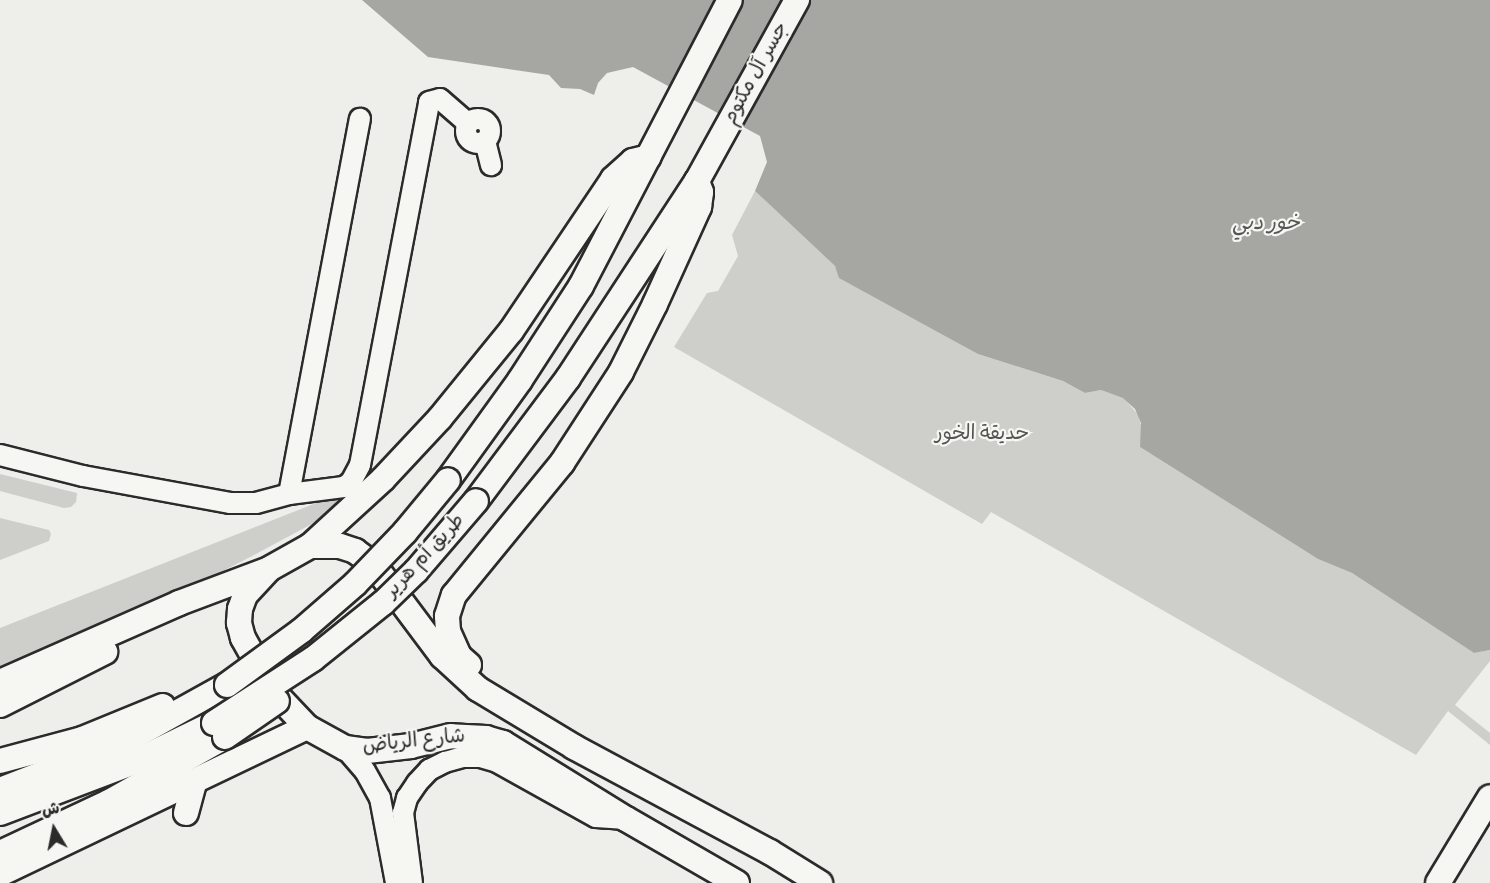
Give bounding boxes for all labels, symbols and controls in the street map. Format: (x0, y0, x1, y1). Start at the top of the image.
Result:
street label: جسر آل مكتوم (719, 19, 795, 129)
water label: خور دبي (1232, 212, 1300, 238)
park label: حديقة الخور (935, 423, 1029, 447)
street label: طريق أم هرير (381, 510, 471, 604)
street label: شارع الرياض (362, 726, 466, 760)
text: ش (40, 798, 61, 824)
north arrow (24, 799, 84, 859)

